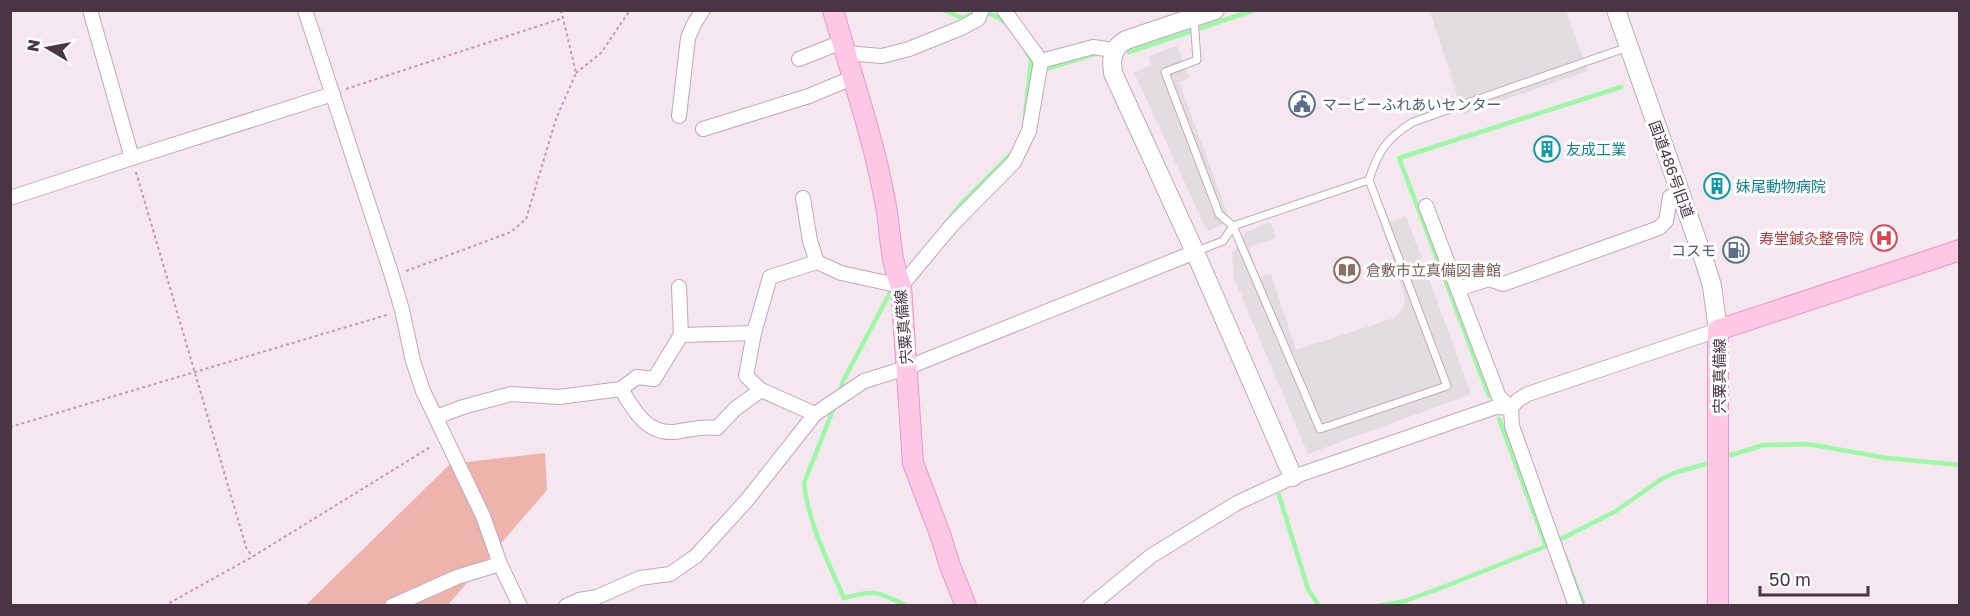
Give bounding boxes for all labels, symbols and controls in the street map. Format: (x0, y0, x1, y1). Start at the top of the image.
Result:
north arrow (18, 18, 78, 78)
text: N (22, 38, 44, 53)
public building icon: マービーふれあいセンター (1287, 89, 1317, 119)
place label: マービーふれあいセンター (1322, 95, 1501, 113)
street label: 国道486号旧道 (1646, 118, 1698, 220)
building icon: 友成工業 (1532, 134, 1562, 164)
place label: 友成工業 (1566, 140, 1626, 158)
building icon: 妹尾動物病院 (1702, 171, 1732, 201)
place label: 妹尾動物病院 (1736, 177, 1826, 195)
hospital icon: 寿堂鍼灸整骨院 (1869, 223, 1899, 253)
place label: 寿堂鍼灸整骨院 (1759, 229, 1864, 247)
fuel station icon: コスモ (1721, 235, 1751, 265)
place label: コスモ (1671, 241, 1716, 259)
library icon: 倉敷市立真備図書館 (1332, 255, 1362, 285)
place label: 倉敷市立真備図書館 (1366, 261, 1501, 279)
street label: 宍粟真備線 (891, 289, 915, 365)
street label: 宍粟真備線 (1710, 338, 1728, 414)
scale bar (1760, 559, 1868, 597)
text: 50 m (1769, 568, 1811, 590)

